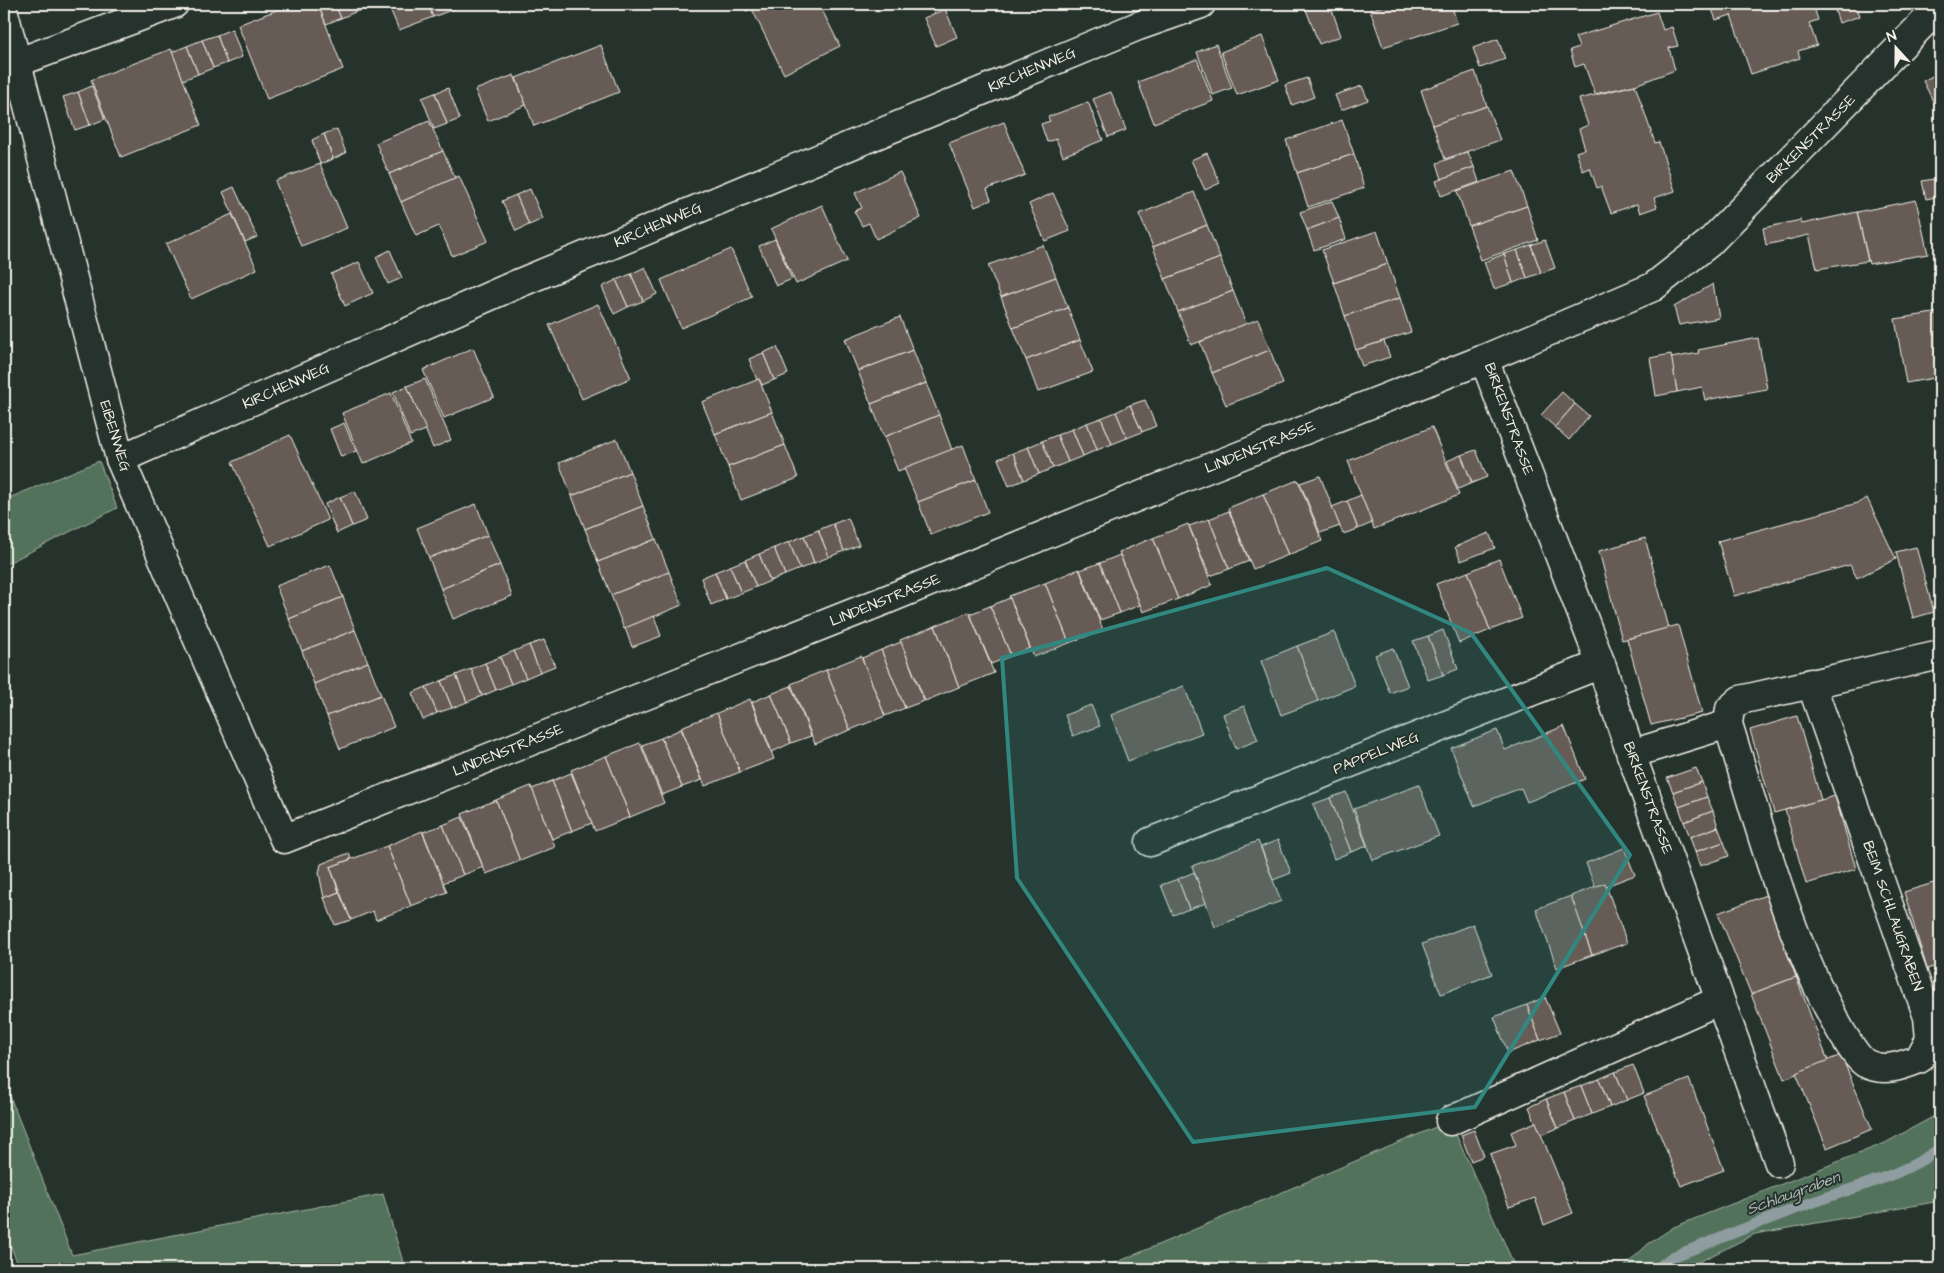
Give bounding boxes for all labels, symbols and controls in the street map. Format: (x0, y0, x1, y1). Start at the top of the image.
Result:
north arrow (1872, 22, 1922, 72)
text: N (1884, 26, 1900, 48)
street label: KIRCHENWEG (985, 42, 1080, 98)
street label: BIRKENSTRASSE (1762, 90, 1860, 188)
street label: KIRCHENWEG (611, 197, 706, 253)
street label: KIRCHENWEG (239, 357, 333, 415)
street label: BIRKENSTRASSE (1479, 360, 1539, 478)
street label: EIBENWEG (94, 398, 136, 475)
street label: LINDENSTRASSE (1202, 415, 1319, 479)
street label: LINDENSTRASSE (827, 568, 944, 632)
street label: LINDENSTRASSE (450, 718, 567, 782)
street label: PAPPELWEG (1330, 726, 1423, 780)
street label: BIRKENSTRASSE (1618, 739, 1678, 857)
street label: BEIM SCHLAUGRABEN (1857, 838, 1929, 994)
water label: Schlaugraben (1743, 1165, 1845, 1221)

